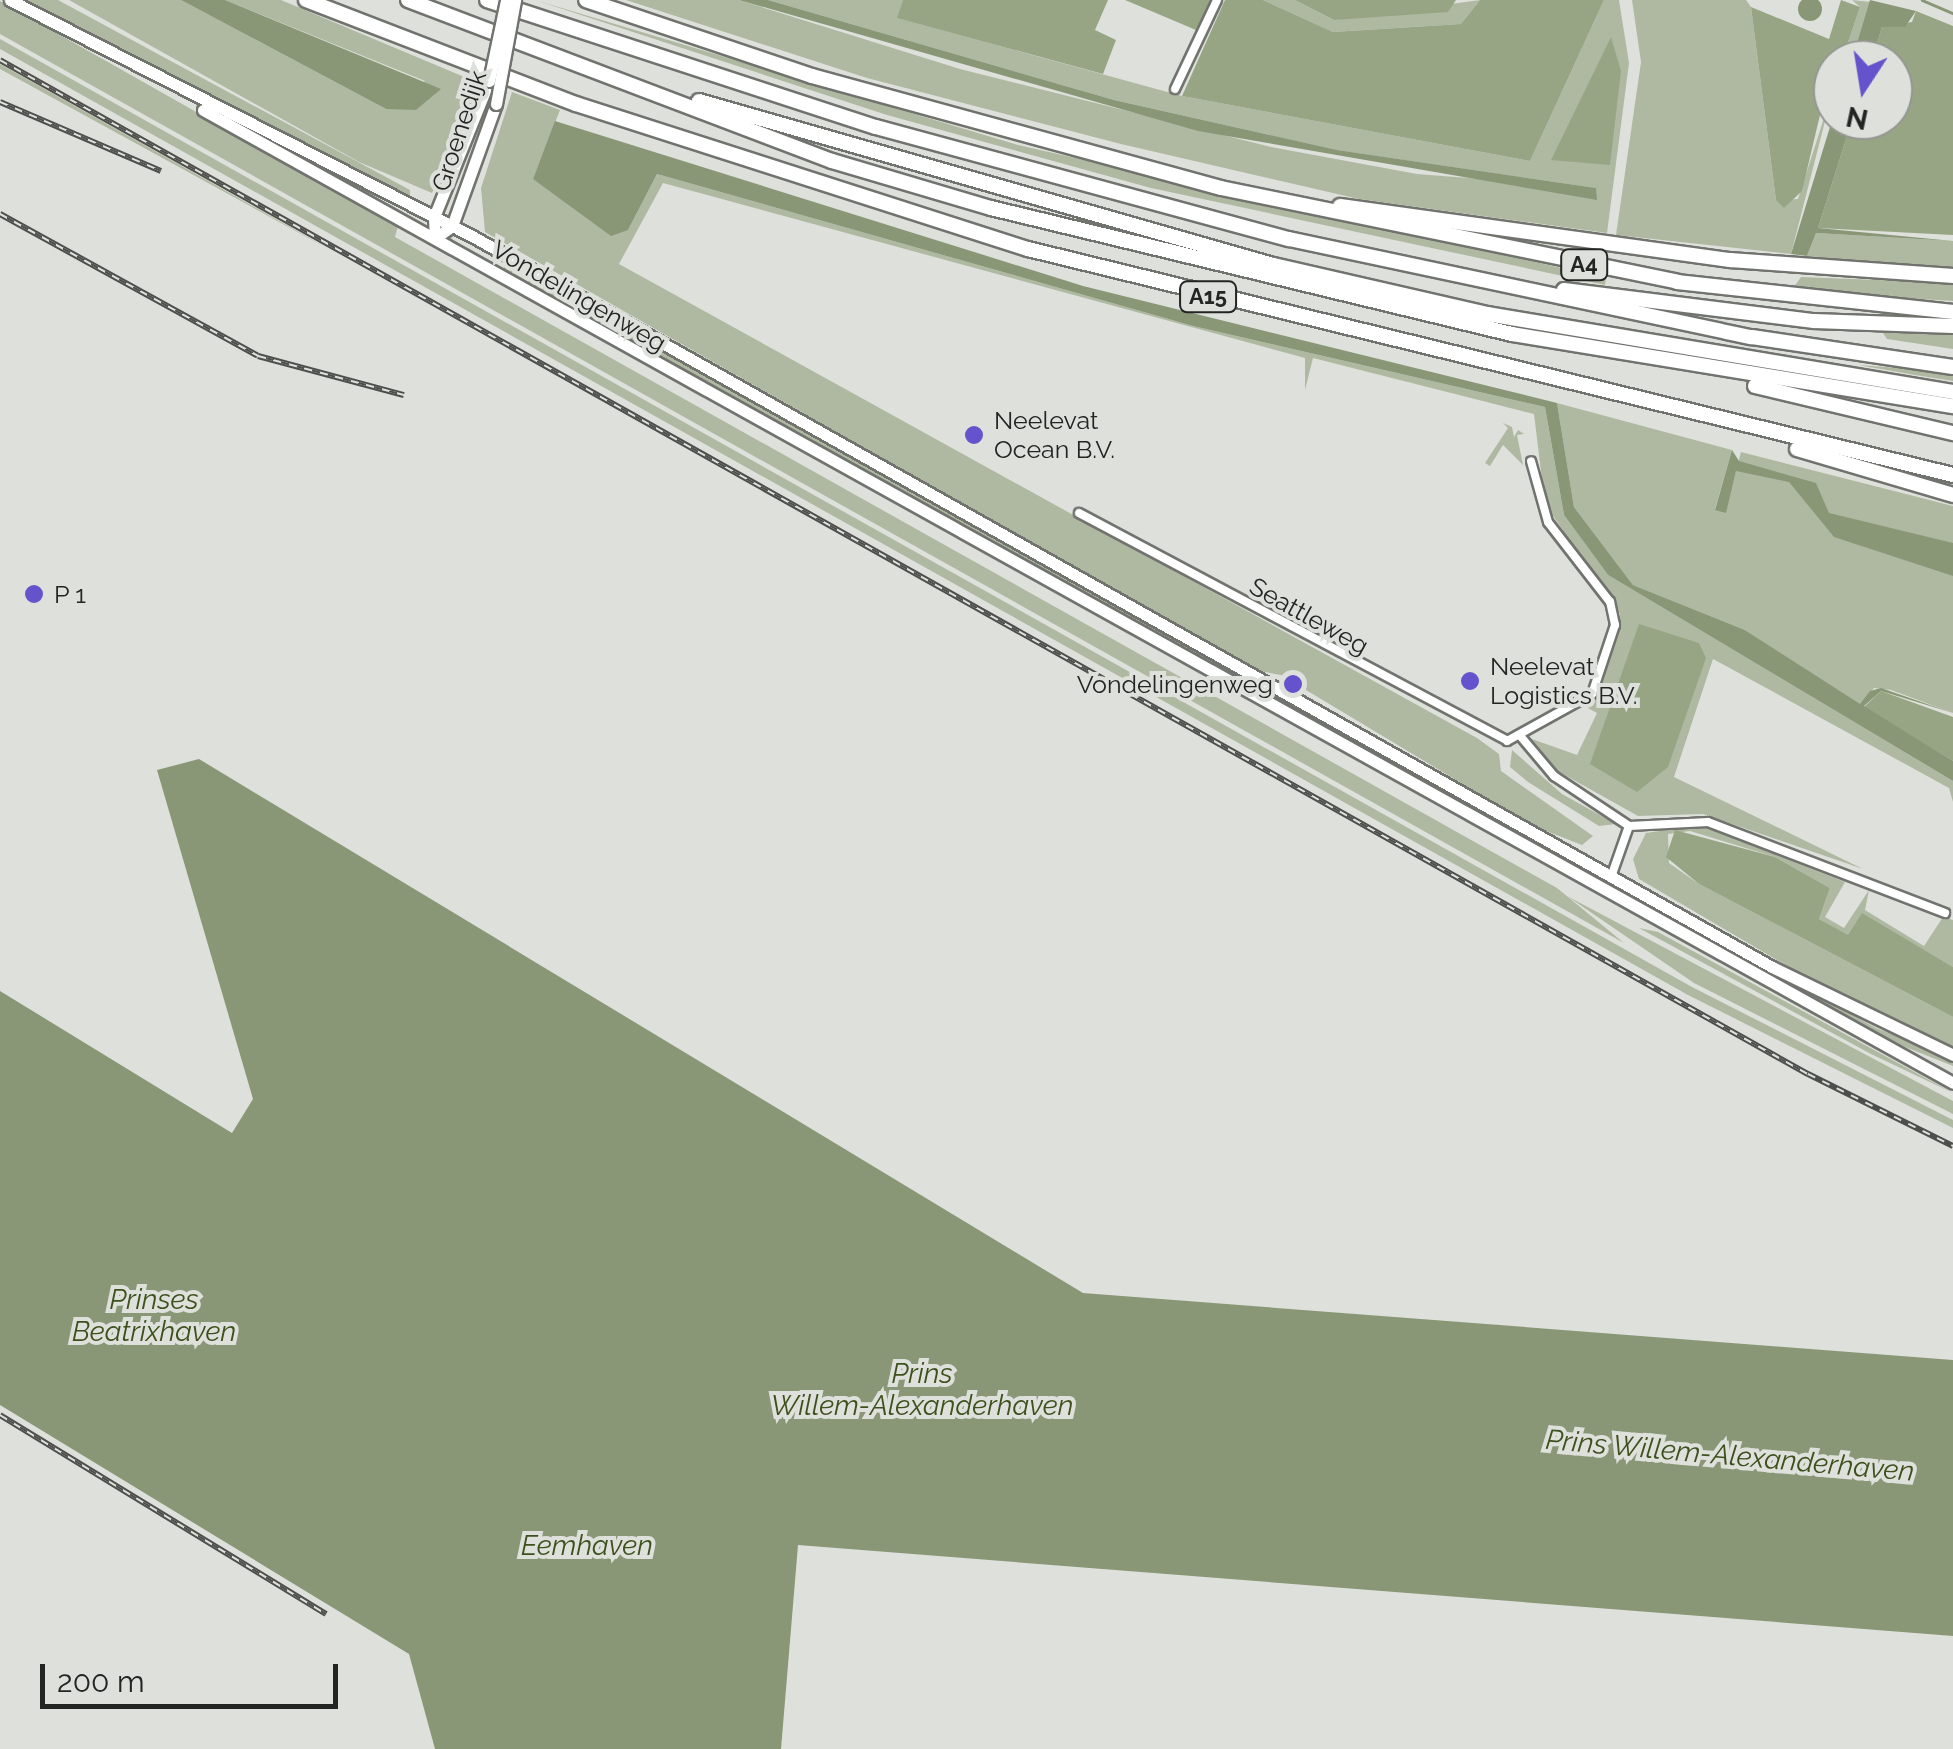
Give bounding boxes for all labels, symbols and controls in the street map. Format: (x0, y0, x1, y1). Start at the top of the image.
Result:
north arrow (1813, 40, 1913, 140)
street label: Groenedijk (425, 67, 493, 195)
text: N (1843, 100, 1871, 136)
street label: Vondelingenweg (487, 234, 671, 358)
road number: A4 (1559, 248, 1609, 282)
road number: A15 (1178, 280, 1238, 314)
place label: Neelevat Ocean B.V. (994, 406, 1115, 465)
marker: Neelevat Ocean B.V. (963, 424, 985, 446)
street label: Seattleweg (1244, 571, 1374, 661)
place label: P 1 (54, 579, 87, 609)
marker: P 1 (23, 583, 45, 605)
place label: Neelevat Logistics B.V. (1490, 652, 1638, 711)
place label: Vondelingenweg (1077, 669, 1273, 699)
marker: Neelevat Logistics B.V. (1459, 670, 1481, 692)
marker: Vondelingenweg (1282, 673, 1304, 695)
water label: Prinses Beatrixhaven (72, 1283, 236, 1349)
water label: Prins Willem-Alexanderhaven (771, 1357, 1073, 1423)
water label: Prins Willem-Alexanderhaven (1544, 1423, 1916, 1489)
water label: Eemhaven (521, 1529, 653, 1563)
scale bar (45, 1644, 342, 1706)
text: 200 m (57, 1664, 145, 1699)

